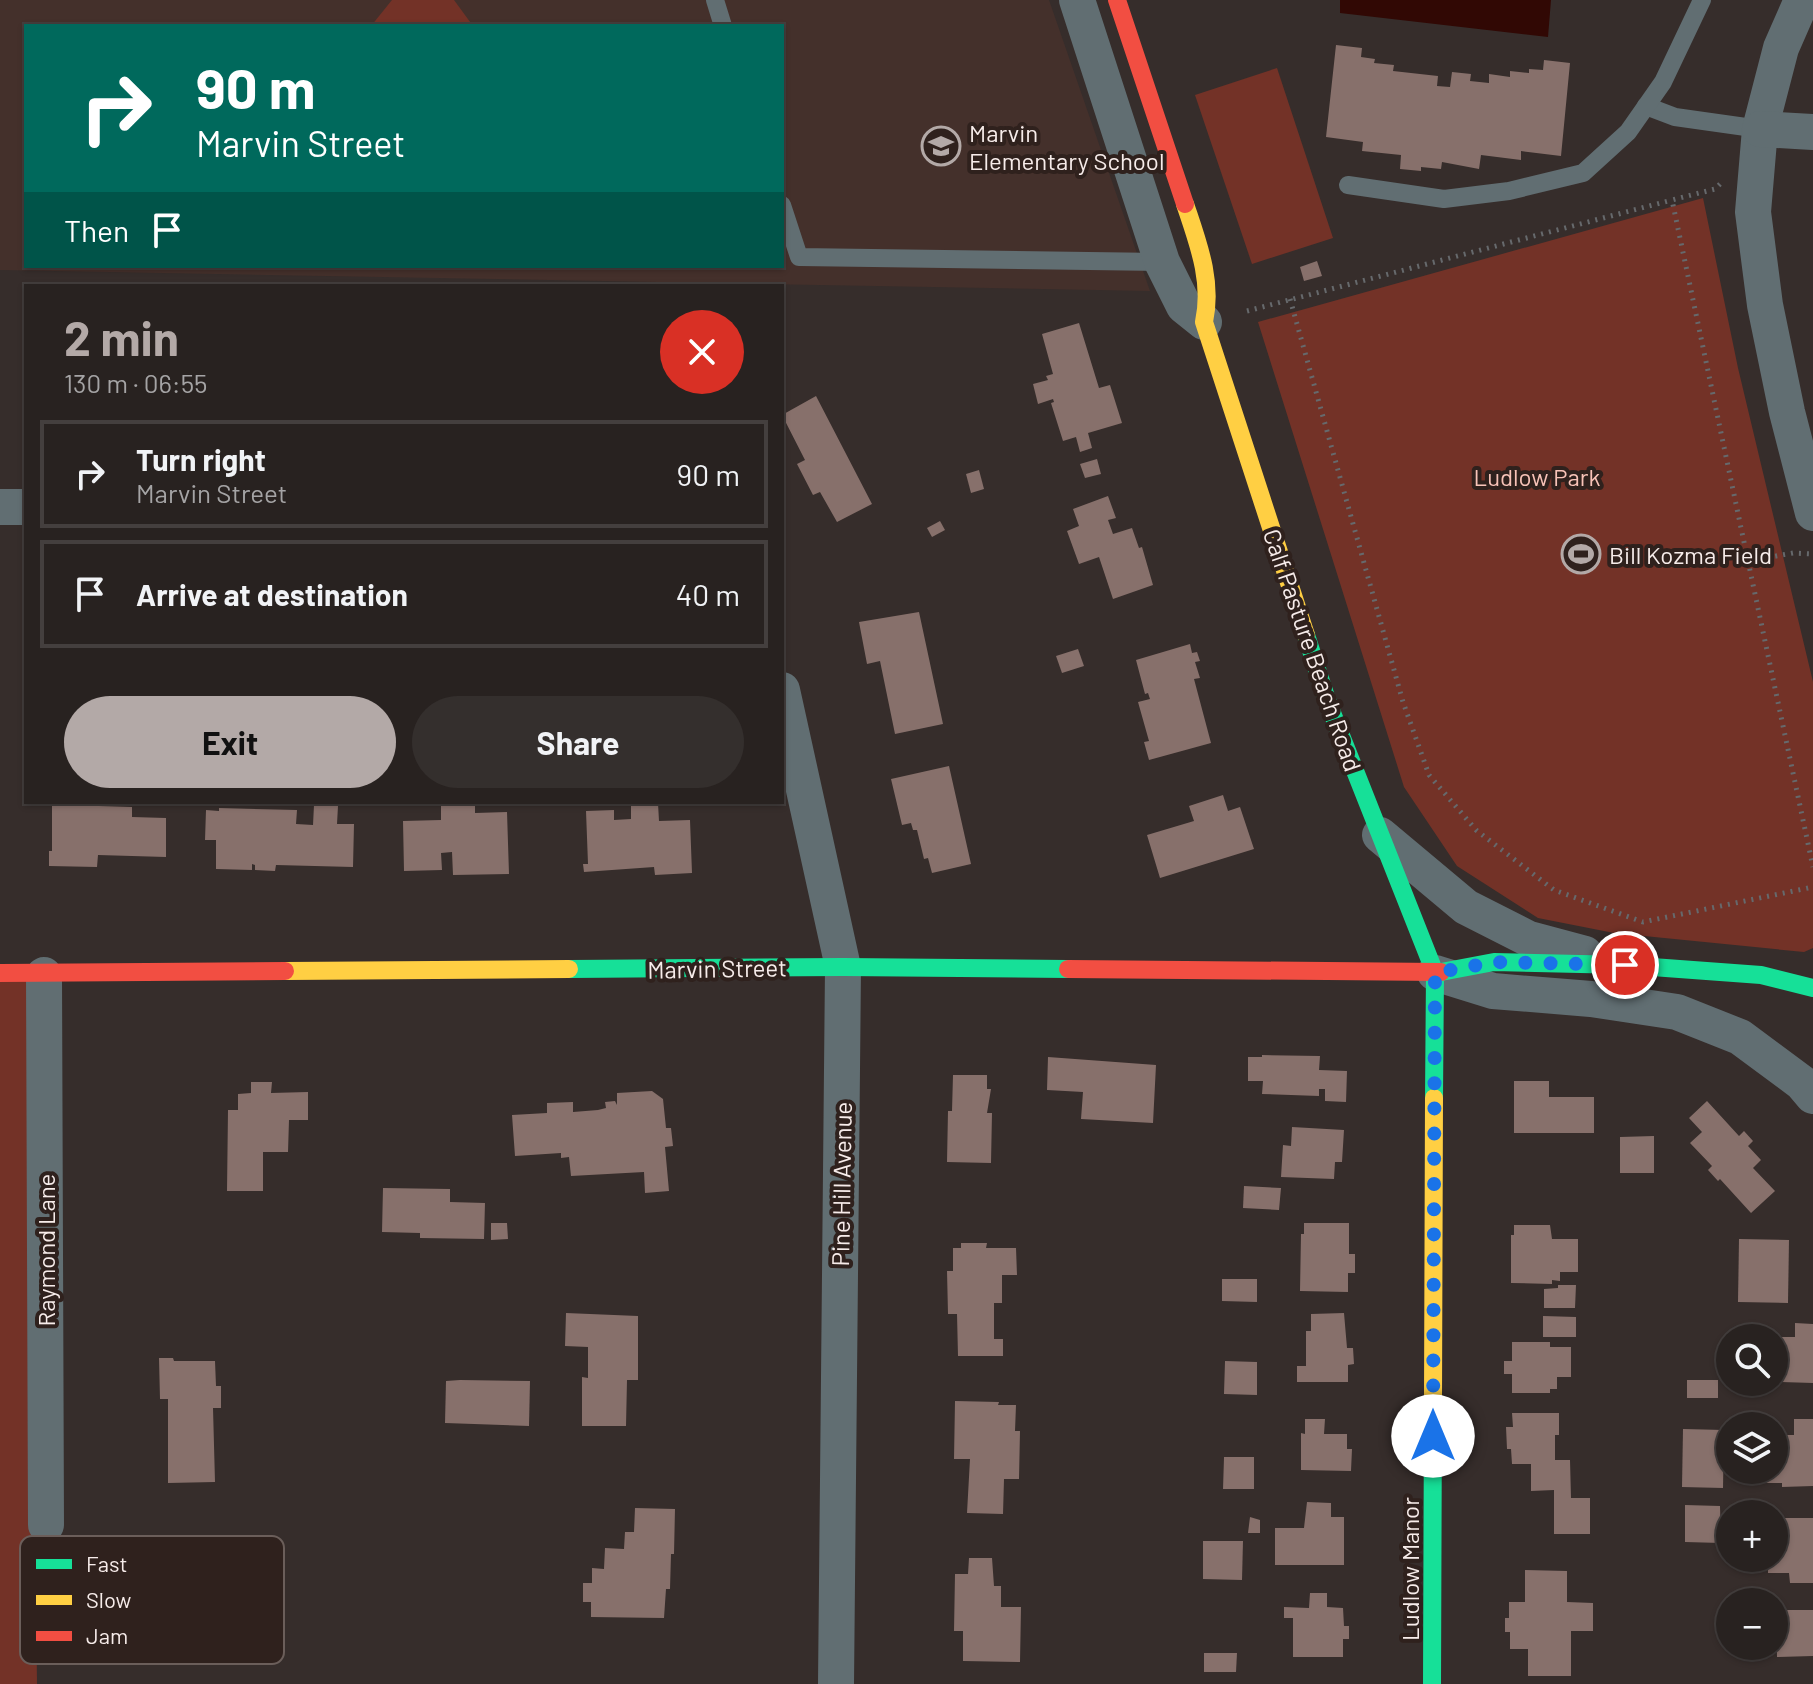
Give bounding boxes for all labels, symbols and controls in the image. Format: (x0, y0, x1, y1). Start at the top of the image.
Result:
text: 90 m (196, 53, 316, 120)
icon: right (64, 56, 168, 160)
place label: Marvin Elementary School (969, 118, 1164, 175)
text: Marvin Street (196, 121, 405, 164)
school or university icon: Marvin Elementary School (920, 125, 962, 167)
icon: arrive (145, 208, 189, 252)
text: Then (64, 212, 129, 248)
text: 2 min (64, 308, 179, 366)
button: close (660, 310, 744, 394)
text: 130 m · 06:55 (64, 367, 207, 398)
text: Turn right (136, 441, 266, 477)
icon: right (68, 452, 112, 496)
text: 90 m (677, 456, 740, 492)
park label: Ludlow Park (1474, 462, 1600, 491)
text: Marvin Street (136, 477, 287, 508)
street label: Calf Pasture Beach Road (1258, 525, 1368, 775)
sports icon: Bill Kozma Field (1560, 533, 1602, 575)
place label: Bill Kozma Field (1609, 540, 1772, 569)
icon: arrive (68, 572, 112, 616)
text: Arrive at destination (136, 576, 408, 612)
text: 40 m (676, 576, 740, 612)
button: Exit (64, 696, 396, 788)
button: Share (412, 696, 744, 788)
pin (1591, 931, 1659, 999)
icon: arrive (1603, 943, 1647, 987)
street label: Marvin Street (647, 952, 787, 984)
street label: Pine Hill Avenue (825, 1101, 857, 1267)
street label: Raymond Lane (31, 1174, 60, 1326)
map controls (1716, 1324, 1788, 1660)
button: search (1716, 1324, 1788, 1396)
position arrow (1391, 1394, 1475, 1478)
button: layers (1716, 1412, 1788, 1484)
street label: Ludlow Manor (1395, 1497, 1424, 1641)
button: + (1716, 1500, 1788, 1572)
legend (20, 1536, 284, 1664)
text: Fast (86, 1550, 128, 1576)
text: Slow (86, 1586, 131, 1612)
button: − (1716, 1588, 1788, 1660)
text: Jam (86, 1622, 128, 1648)

